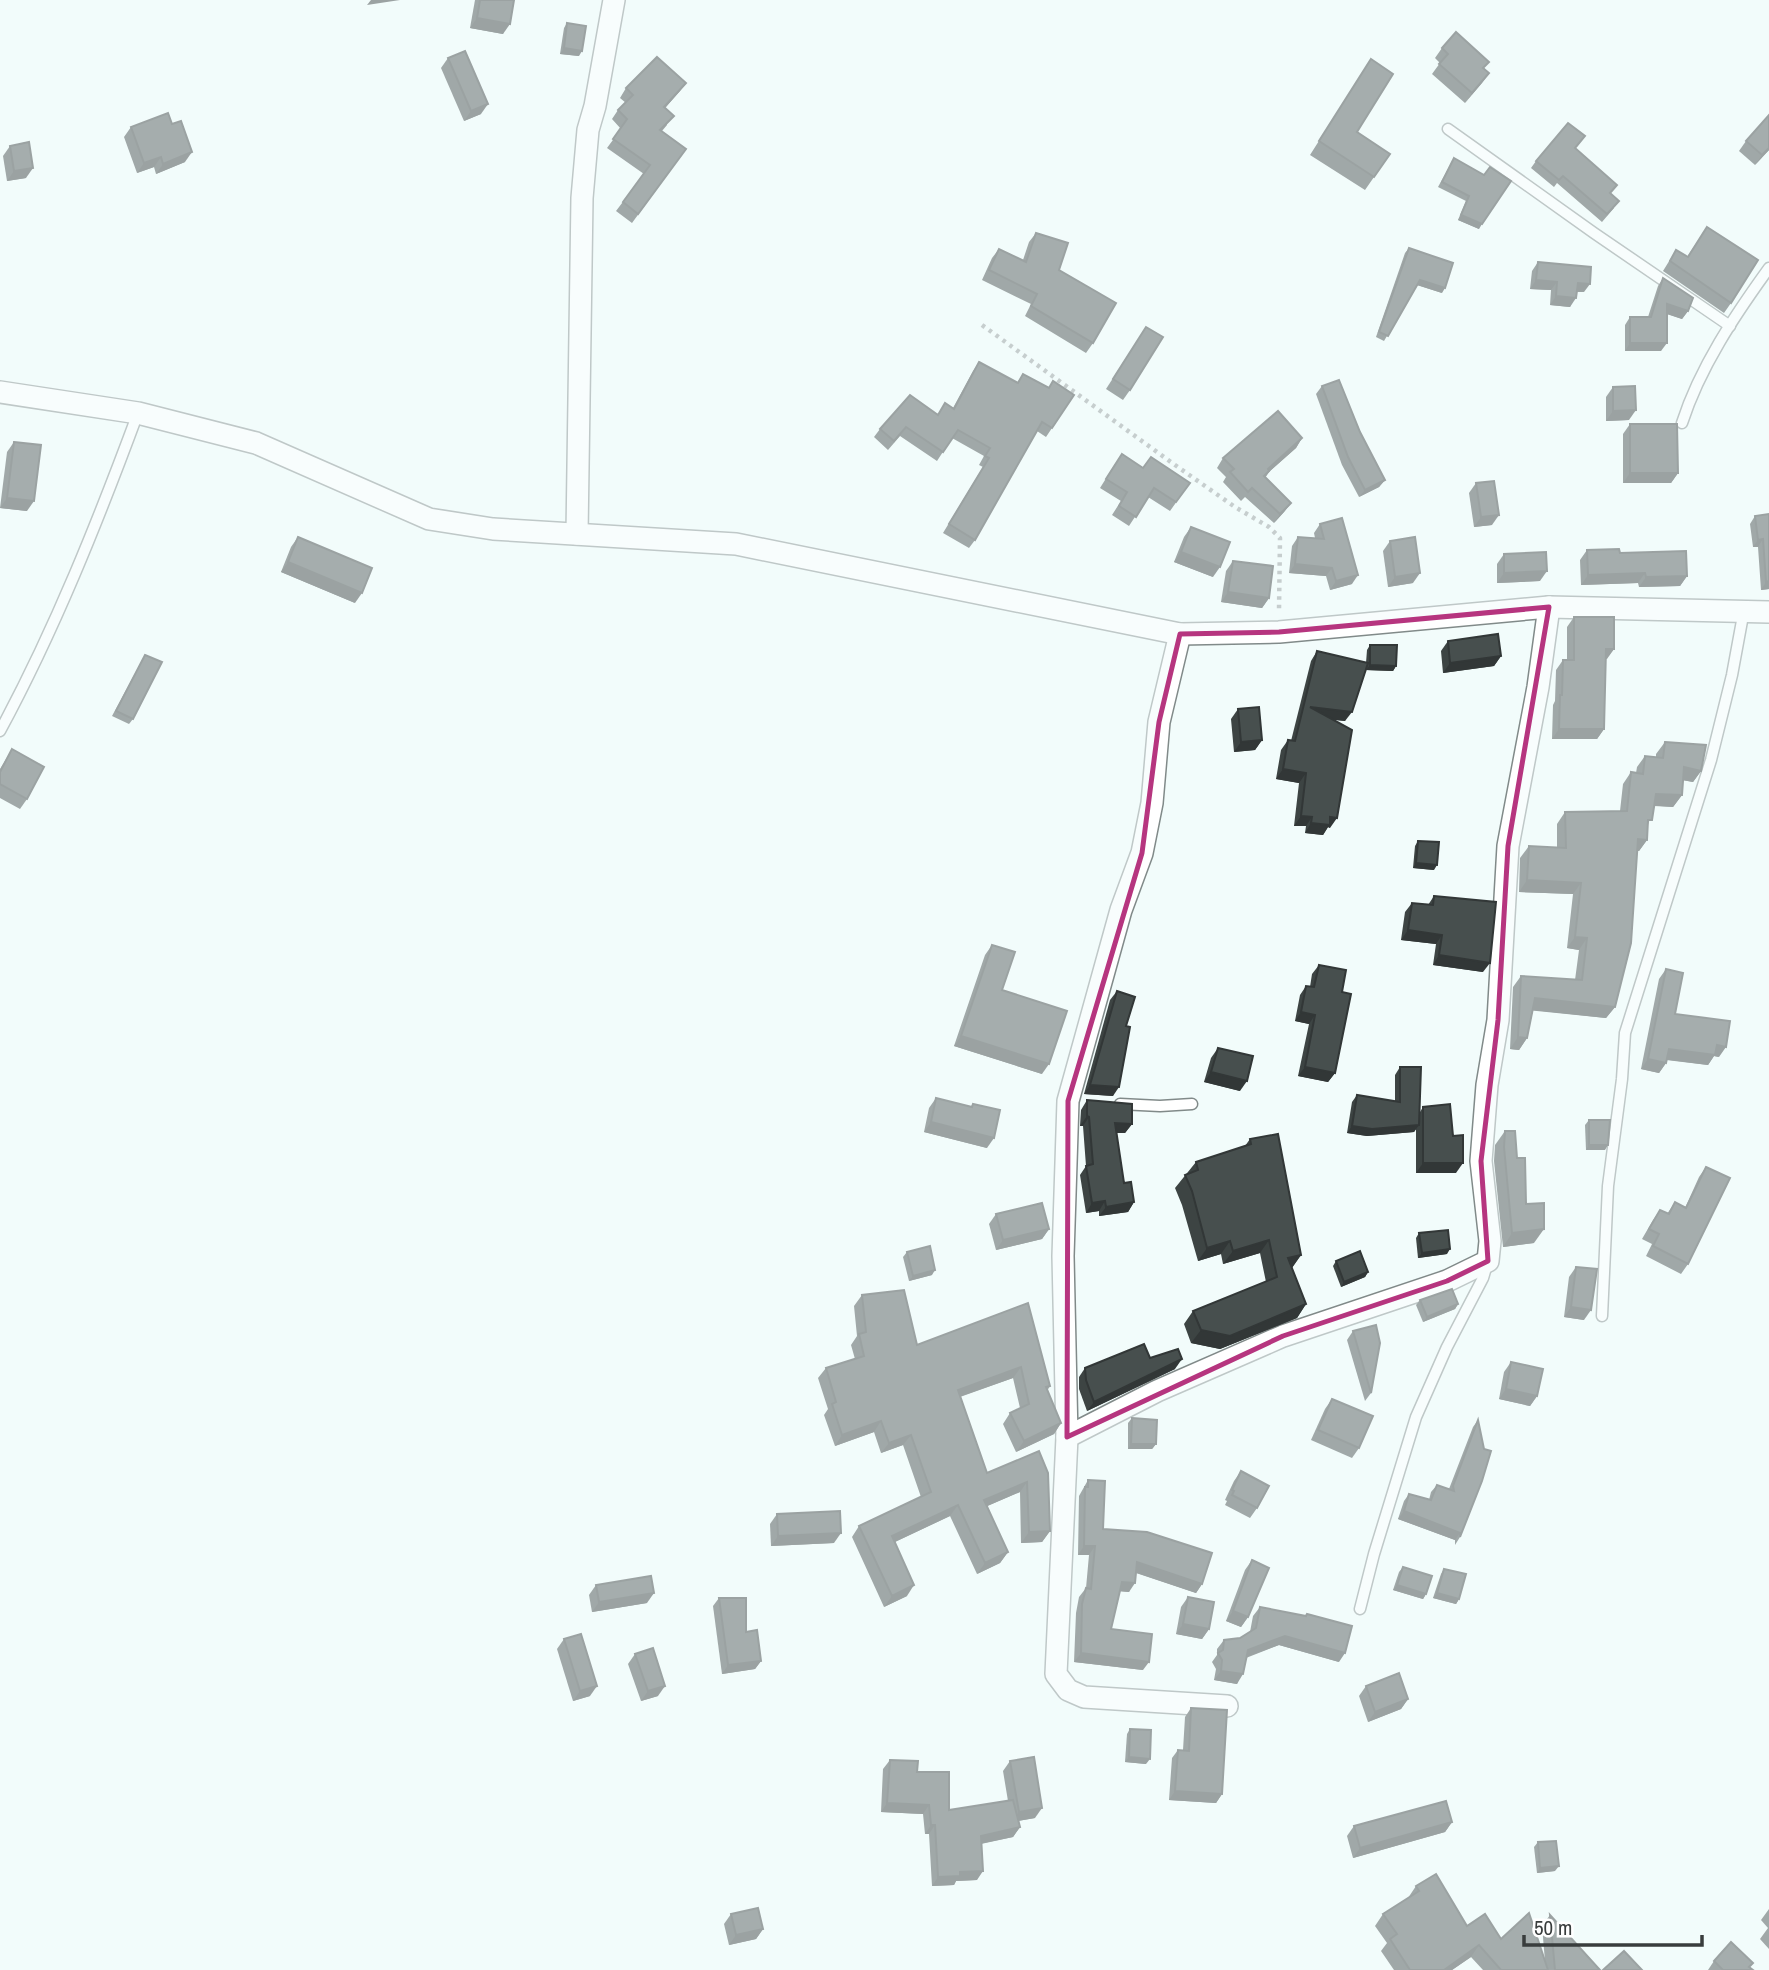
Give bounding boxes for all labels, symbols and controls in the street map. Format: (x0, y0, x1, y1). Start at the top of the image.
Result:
scale bar (1524, 1904, 1702, 1948)
text: 50 m (1534, 1913, 1572, 1942)

